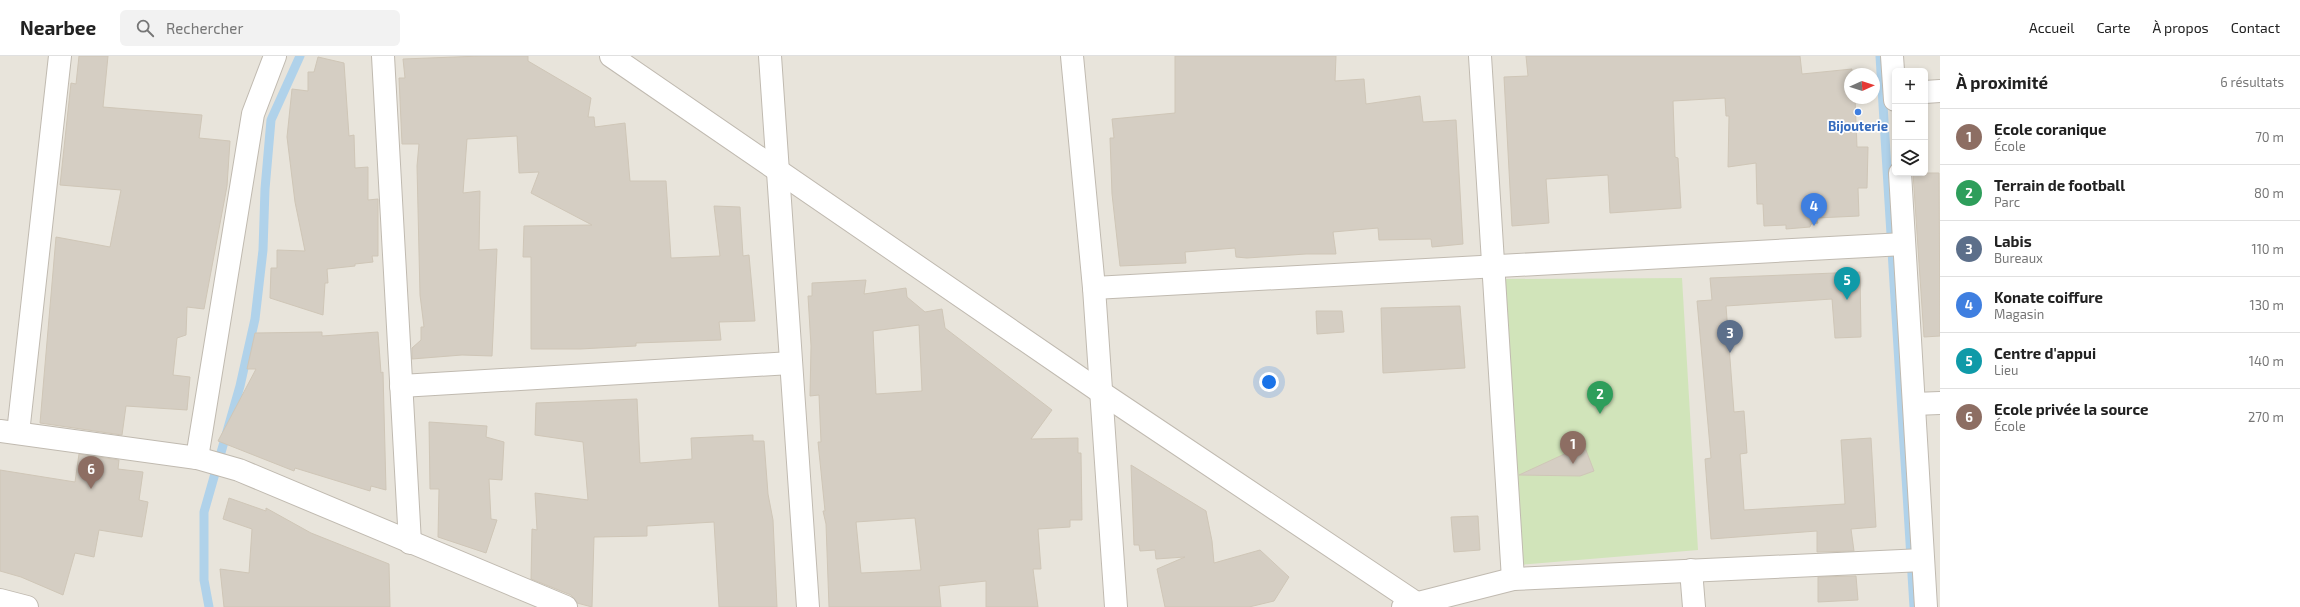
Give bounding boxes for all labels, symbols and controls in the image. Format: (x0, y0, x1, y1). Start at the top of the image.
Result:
search box (120, 10, 400, 46)
text: Nearbee (20, 16, 96, 39)
icon: search (134, 17, 156, 39)
text: Rechercher (166, 19, 243, 37)
text: Accueil (2029, 19, 2074, 36)
text: Carte (2096, 19, 2131, 36)
text: À propos (2153, 19, 2209, 36)
text: Contact (2231, 19, 2280, 36)
north arrow (1844, 68, 1880, 104)
map controls (1892, 68, 1928, 176)
button: + (1892, 68, 1928, 104)
text: À proximité (1956, 72, 2048, 92)
text: 6 résultats (2220, 74, 2284, 90)
button: − (1892, 104, 1928, 140)
marker: Bijouterie (1853, 107, 1863, 117)
place label: Bijouterie (1828, 118, 1888, 134)
text: Ecole coranique (1994, 120, 2106, 138)
text: 1 (1966, 129, 1972, 145)
text: 70 m (2255, 129, 2284, 145)
text: École (1994, 138, 2026, 154)
button: layers (1892, 140, 1928, 176)
text: Terrain de football (1994, 176, 2125, 194)
text: 2 (1965, 185, 1973, 201)
text: 80 m (2254, 185, 2284, 201)
pin: 4 (1801, 193, 1827, 226)
text: Parc (1994, 194, 2020, 210)
text: Labis (1994, 232, 2032, 250)
text: 3 (1965, 241, 1973, 257)
text: 110 m (2252, 241, 2284, 257)
text: Bureaux (1994, 250, 2043, 266)
pin: 5 (1834, 267, 1860, 300)
text: Konate coiffure (1994, 288, 2103, 306)
text: 4 (1965, 297, 1973, 313)
text: 130 m (2249, 297, 2284, 313)
text: Magasin (1994, 306, 2044, 322)
pin: 3 (1717, 320, 1743, 353)
text: Centre d'appui (1994, 344, 2096, 362)
text: 5 (1965, 353, 1973, 369)
text: 140 m (2249, 353, 2284, 369)
text: Lieu (1994, 362, 2018, 378)
your location (1259, 372, 1279, 392)
pin: 2 (1587, 381, 1613, 414)
text: Ecole privée la source (1994, 400, 2148, 418)
text: 6 (1965, 409, 1973, 425)
text: 270 m (2248, 409, 2284, 425)
text: École (1994, 418, 2026, 434)
pin: 1 (1560, 431, 1586, 464)
pin: 6 (78, 456, 104, 489)

